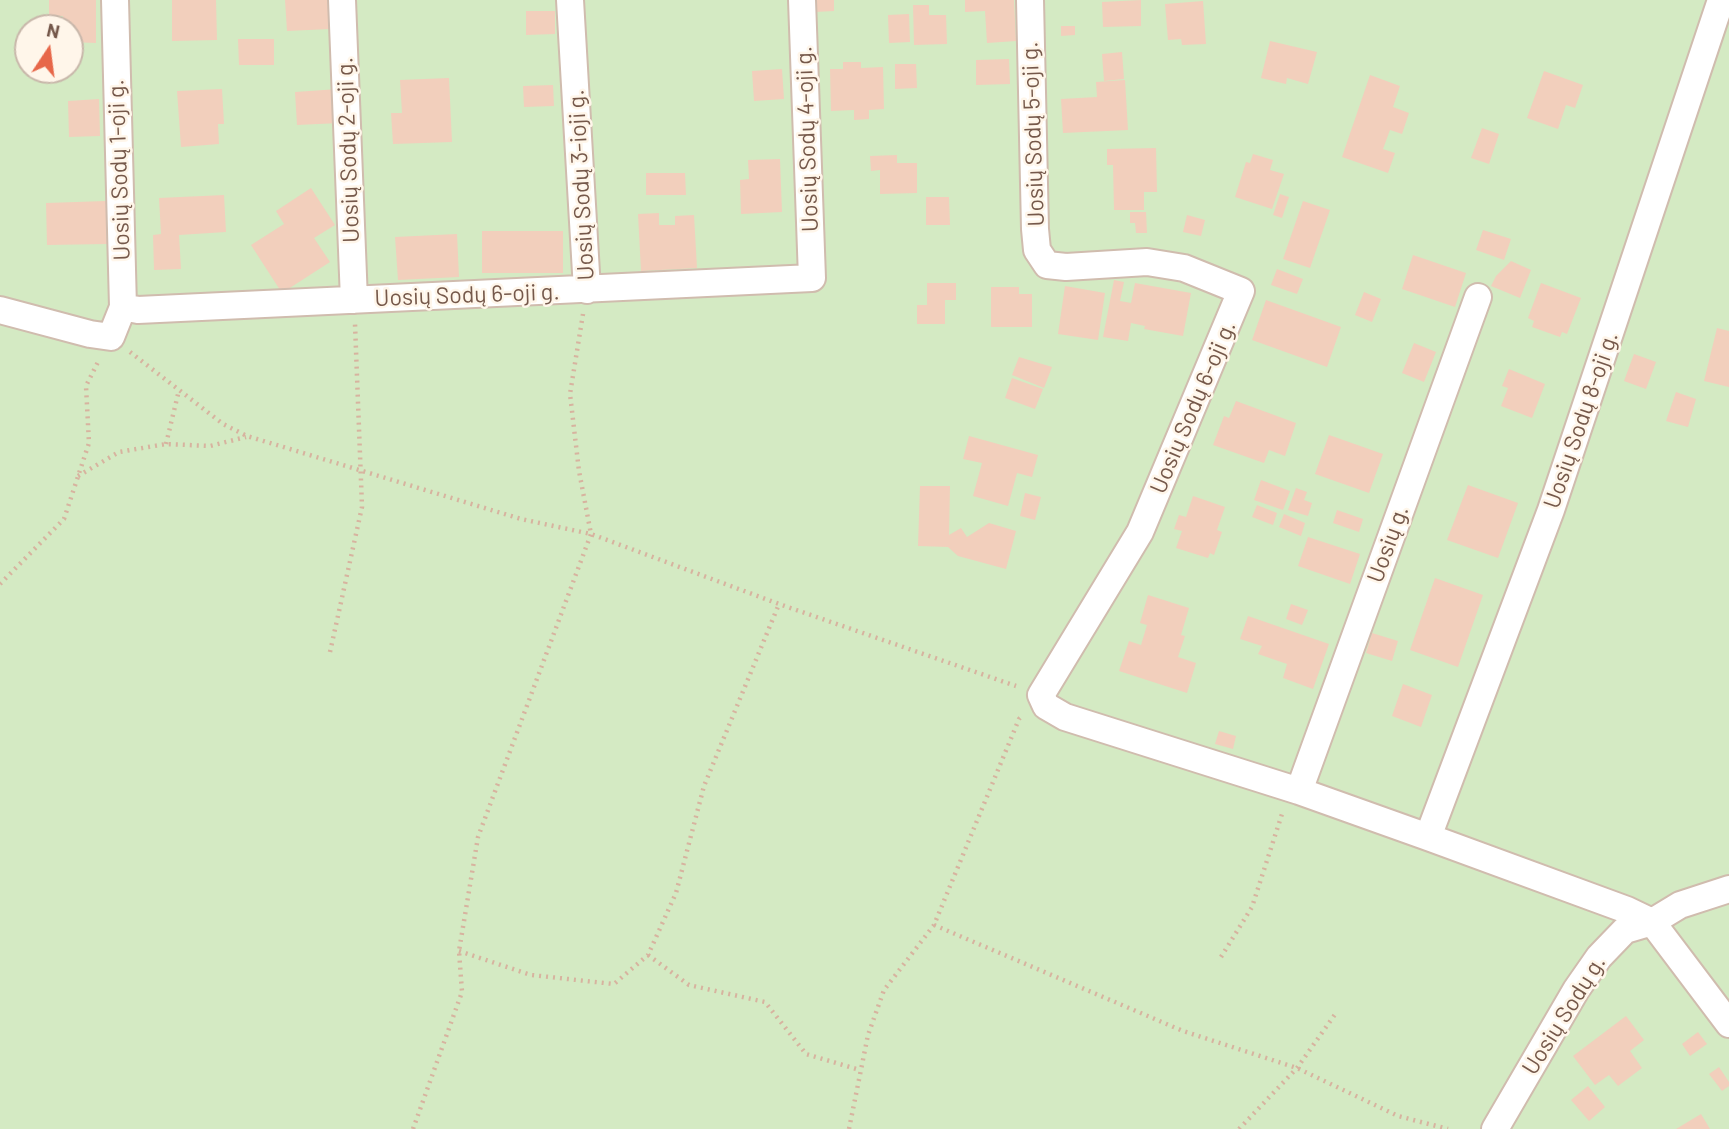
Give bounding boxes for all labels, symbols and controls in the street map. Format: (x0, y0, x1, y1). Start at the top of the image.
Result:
north arrow (14, 14, 84, 84)
text: N (45, 17, 62, 43)
street label: Uosių Sodų 5-oji g. (1016, 41, 1050, 227)
street label: Uosių Sodų 4-oji g. (790, 46, 824, 232)
street label: Uosių Sodų 2-oji g. (331, 57, 365, 243)
street label: Uosių Sodų 1-oji g. (102, 79, 136, 261)
street label: Uosių Sodų 3-ioji g. (562, 89, 600, 281)
street label: Uosių Sodų 6-oji g. (374, 278, 560, 312)
street label: Uosių Sodų 6-oji g. (1144, 316, 1242, 498)
street label: Uosių Sodų 8-oji g. (1538, 328, 1624, 512)
street label: Uosių g. (1361, 502, 1415, 586)
street label: Uosių Sodų g. (1516, 950, 1612, 1080)

